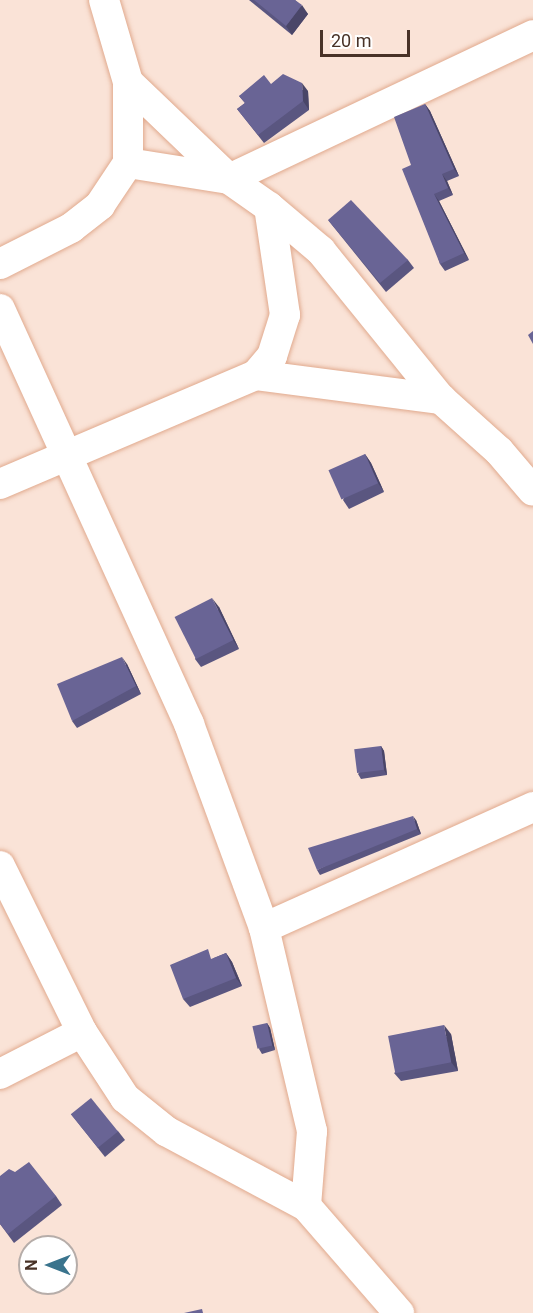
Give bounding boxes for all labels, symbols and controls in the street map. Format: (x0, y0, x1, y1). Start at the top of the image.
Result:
scale bar (323, 18, 413, 56)
text: 20 m (331, 30, 371, 51)
north arrow (18, 1235, 78, 1295)
text: N (22, 1259, 41, 1271)

